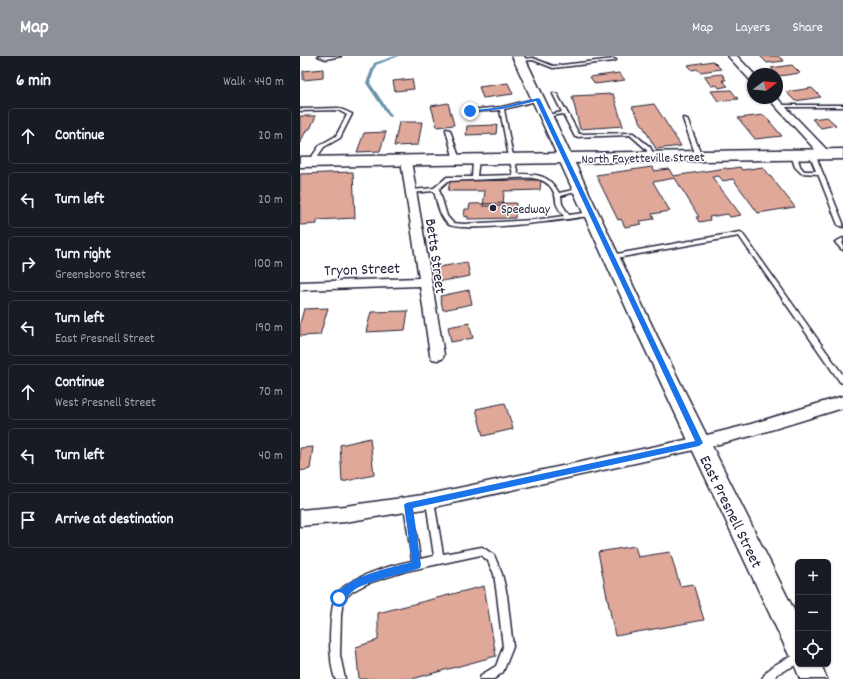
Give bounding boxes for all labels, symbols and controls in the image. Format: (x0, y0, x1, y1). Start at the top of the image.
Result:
text: Map (20, 15, 49, 42)
text: Map (692, 18, 713, 38)
text: Layers (735, 18, 770, 38)
text: Share (792, 18, 823, 38)
north arrow (747, 68, 783, 104)
text: 6 min (16, 70, 51, 94)
text: Walk · 440 m (223, 73, 284, 92)
route end (461, 102, 479, 120)
icon: ahead (17, 125, 39, 147)
text: Continue (55, 125, 104, 147)
text: 20 m (258, 127, 283, 146)
street label: North Fayetteville Street (581, 149, 705, 170)
icon: left (17, 189, 39, 211)
text: Turn left (55, 189, 104, 211)
text: 20 m (258, 191, 283, 210)
place label: Speedway (501, 201, 551, 220)
marker: Speedway (488, 203, 498, 213)
street label: Betts Street (418, 217, 451, 296)
text: Turn right (55, 244, 111, 266)
icon: right (17, 253, 39, 275)
text: 100 m (254, 255, 283, 274)
street label: Tryon Street (324, 258, 400, 283)
text: Greensboro Street (55, 266, 146, 285)
text: Turn left (55, 308, 104, 330)
icon: left (17, 317, 39, 339)
text: 190 m (255, 319, 283, 338)
text: East Presnell Street (55, 330, 155, 349)
text: Continue (55, 372, 104, 394)
icon: ahead (17, 381, 39, 403)
text: 70 m (259, 383, 283, 402)
text: West Presnell Street (55, 394, 156, 413)
icon: left (17, 445, 39, 467)
text: Turn left (55, 445, 104, 467)
text: 40 m (259, 447, 283, 466)
street label: East Presnell Street (693, 452, 767, 572)
icon: arrive (17, 509, 39, 531)
text: Arrive at destination (55, 509, 173, 531)
map controls (795, 559, 831, 667)
button: + (795, 559, 831, 595)
route start (330, 589, 348, 607)
button: − (795, 595, 831, 631)
button: locate (795, 631, 831, 667)

